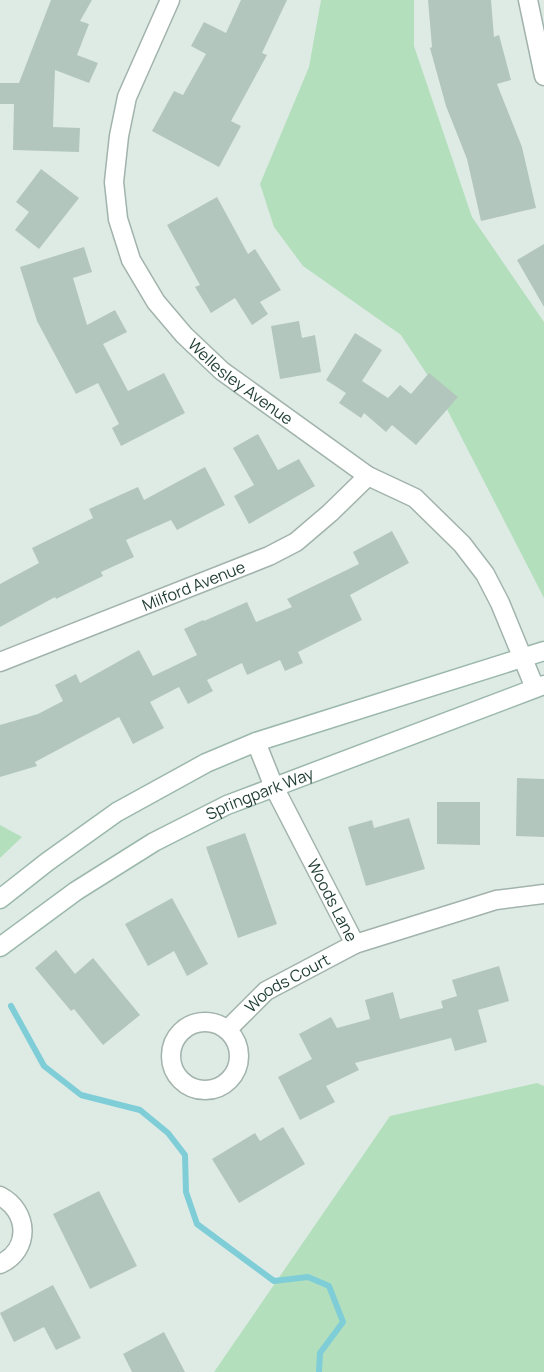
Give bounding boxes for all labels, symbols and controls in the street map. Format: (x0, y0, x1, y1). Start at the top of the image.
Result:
street label: Wellesley Avenue (183, 333, 298, 430)
street label: Milford Avenue (139, 556, 248, 616)
street label: Springpark Way (202, 762, 317, 825)
street label: Woods Lane (302, 855, 363, 945)
street label: Woods Court (240, 948, 334, 1017)

